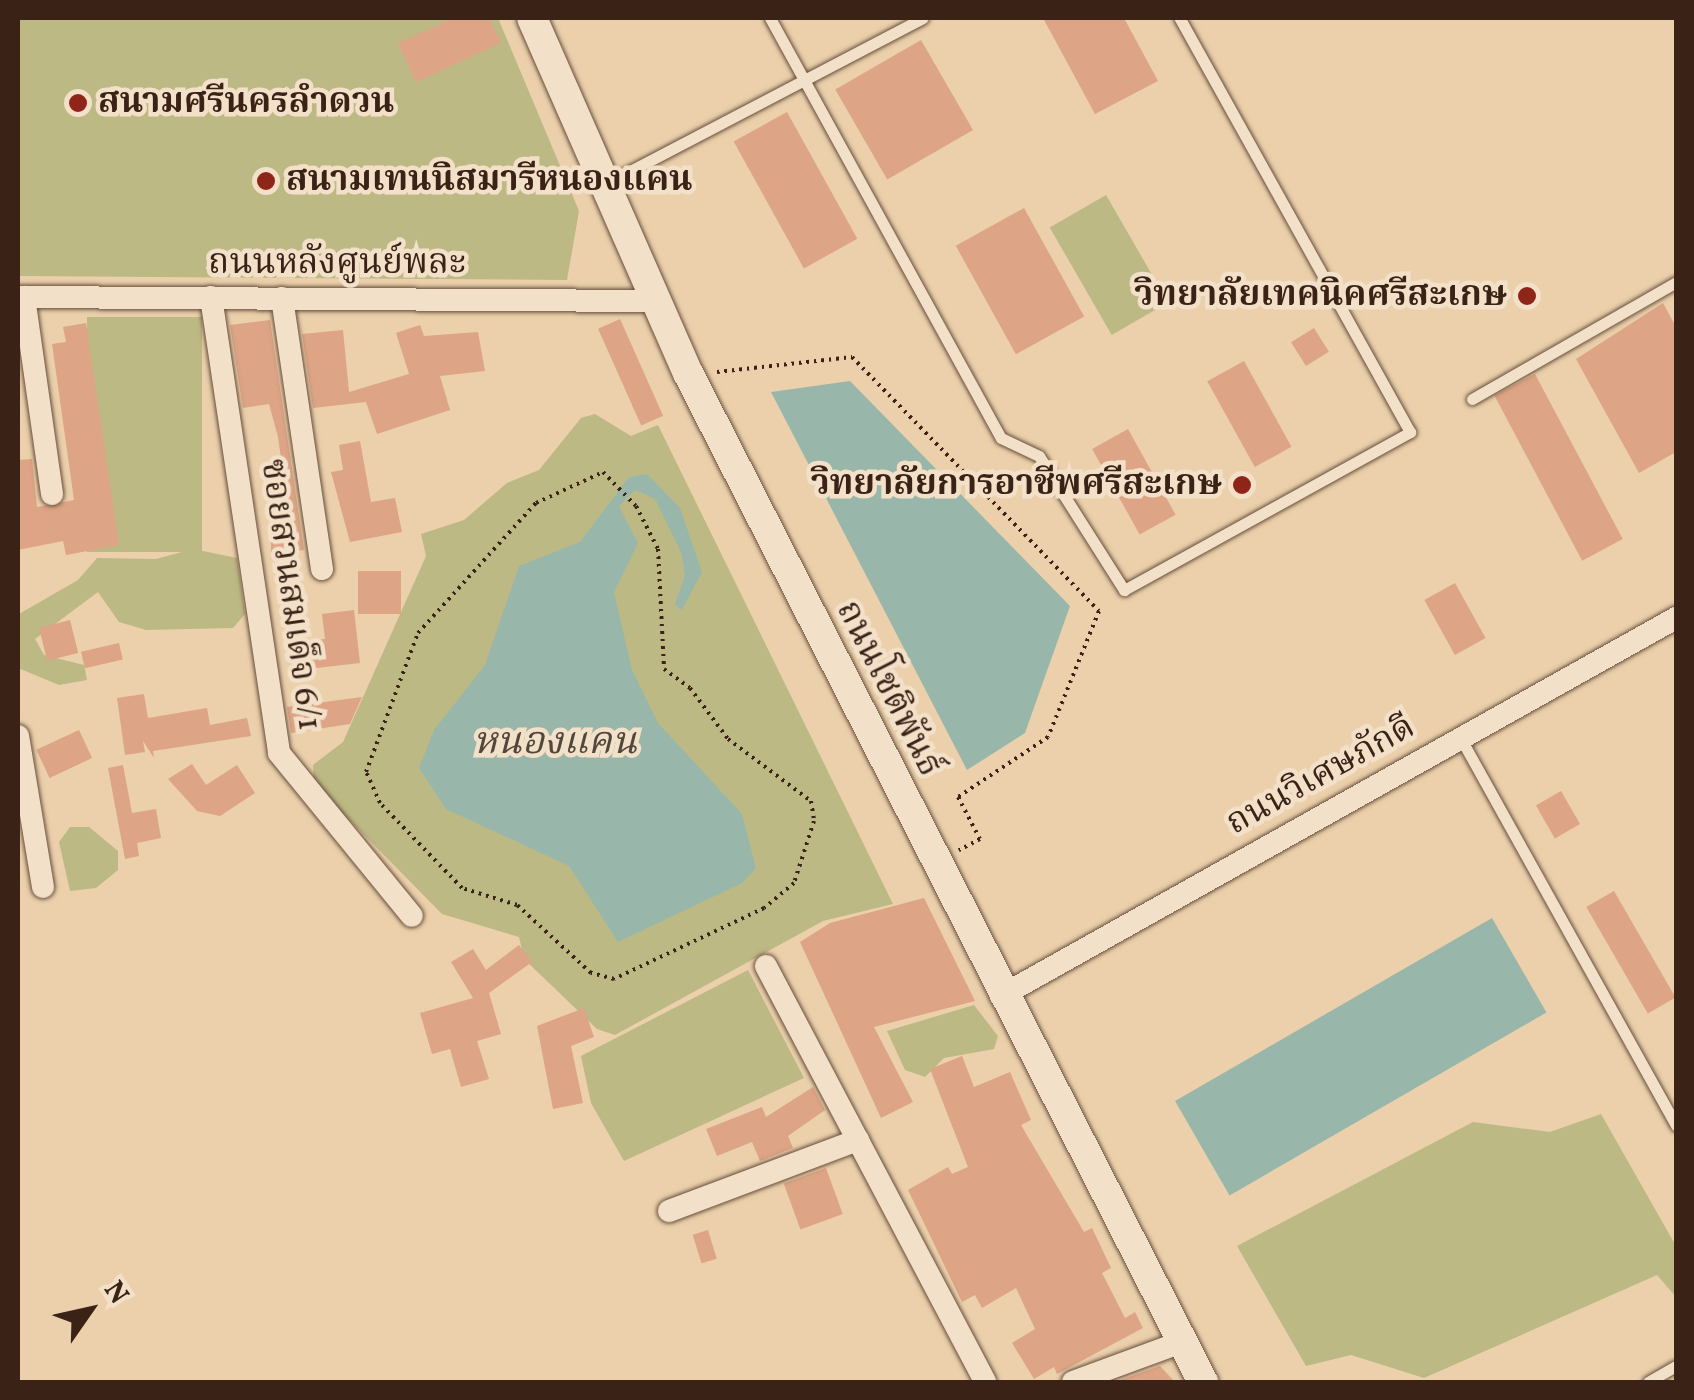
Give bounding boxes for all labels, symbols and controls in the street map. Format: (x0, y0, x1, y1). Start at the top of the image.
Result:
place label: สนามศรีนครลำดวน (98, 82, 394, 124)
marker: สนามศรีนครลำดวน (67, 92, 89, 114)
place label: สนามเทนนิสมารีหนองแคน (286, 160, 693, 202)
marker: สนามเทนนิสมารีหนองแคน (255, 170, 277, 192)
street label: ถนนหลังศูนย์พละ (208, 243, 466, 285)
place label: วิทยาลัยเทคนิคศรีสะเกษ (1134, 275, 1507, 317)
marker: วิทยาลัยเทคนิคศรีสะเกษ (1516, 285, 1538, 307)
street label: ซอยสวนสมเด็จ 6/1 (250, 456, 330, 734)
place label: วิทยาลัยการอาชีพศรีสะเกษ (811, 464, 1222, 506)
marker: วิทยาลัยการอาชีพศรีสะเกษ (1231, 474, 1253, 496)
street label: ถนนโชติพันธ์ (826, 594, 950, 784)
street label: ถนนวิเศษภักดี (1219, 707, 1423, 845)
water label: หนองแคน (473, 721, 637, 767)
north arrow (40, 1260, 140, 1360)
text: N (93, 1274, 137, 1312)

